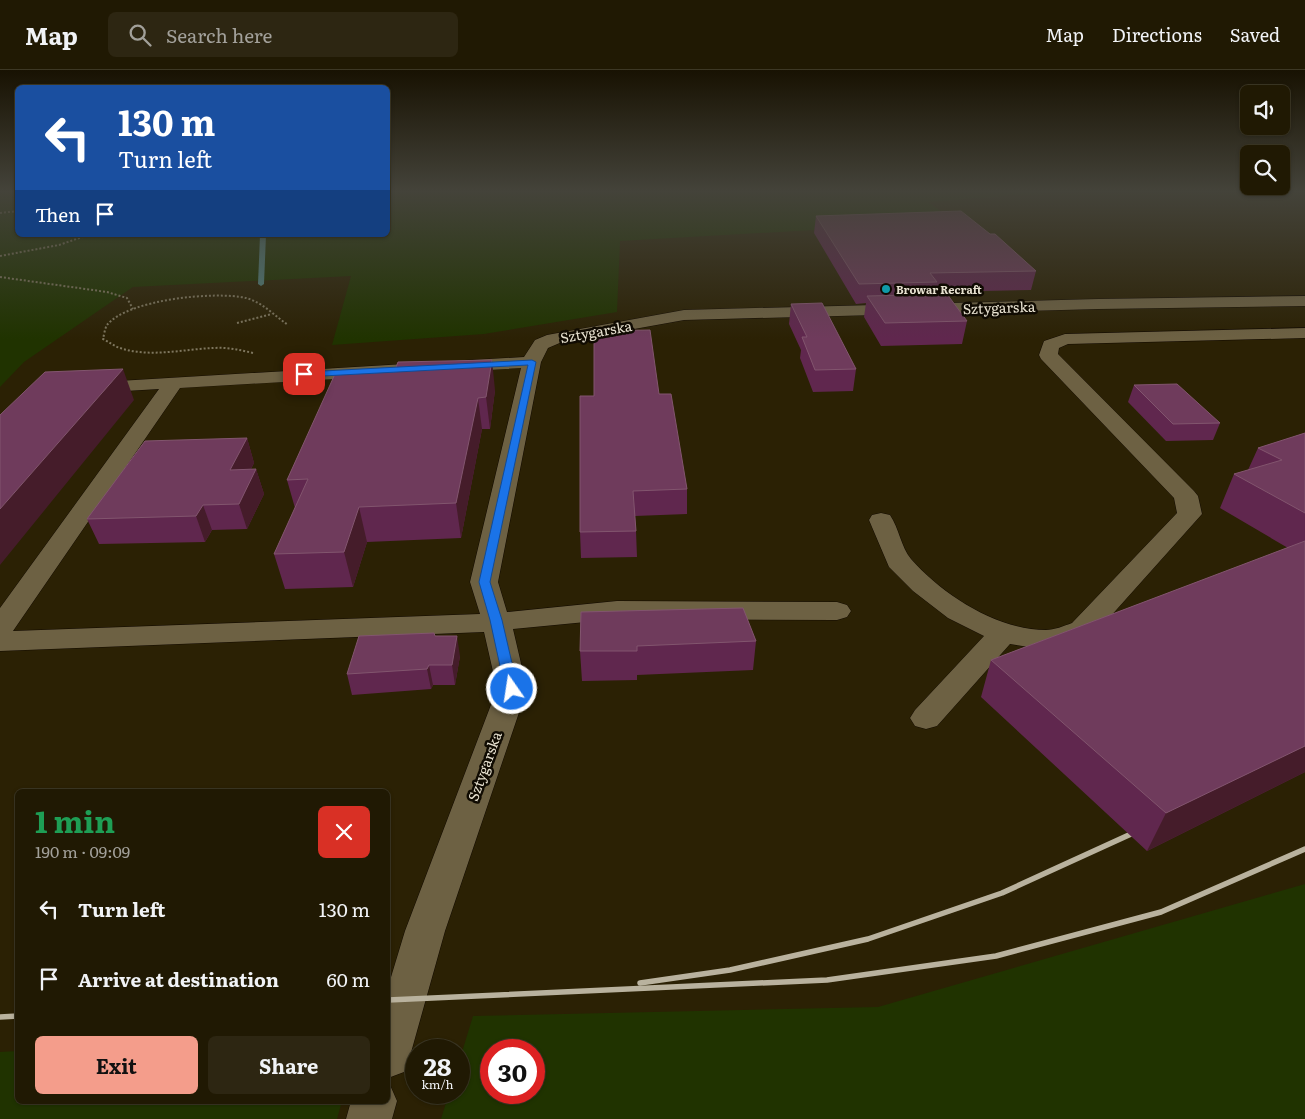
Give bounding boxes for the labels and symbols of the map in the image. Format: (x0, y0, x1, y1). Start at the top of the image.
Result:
place label: Browar Recraft (896, 281, 982, 297)
marker: Browar Recraft (880, 283, 892, 295)
street label: Sztygarska (962, 296, 1036, 318)
street label: Sztygarska (559, 315, 634, 347)
pin (283, 353, 325, 395)
position arrow (485, 662, 537, 714)
street label: Sztygarska (462, 728, 506, 804)
speed limit sign: 30 (480, 1039, 545, 1104)

